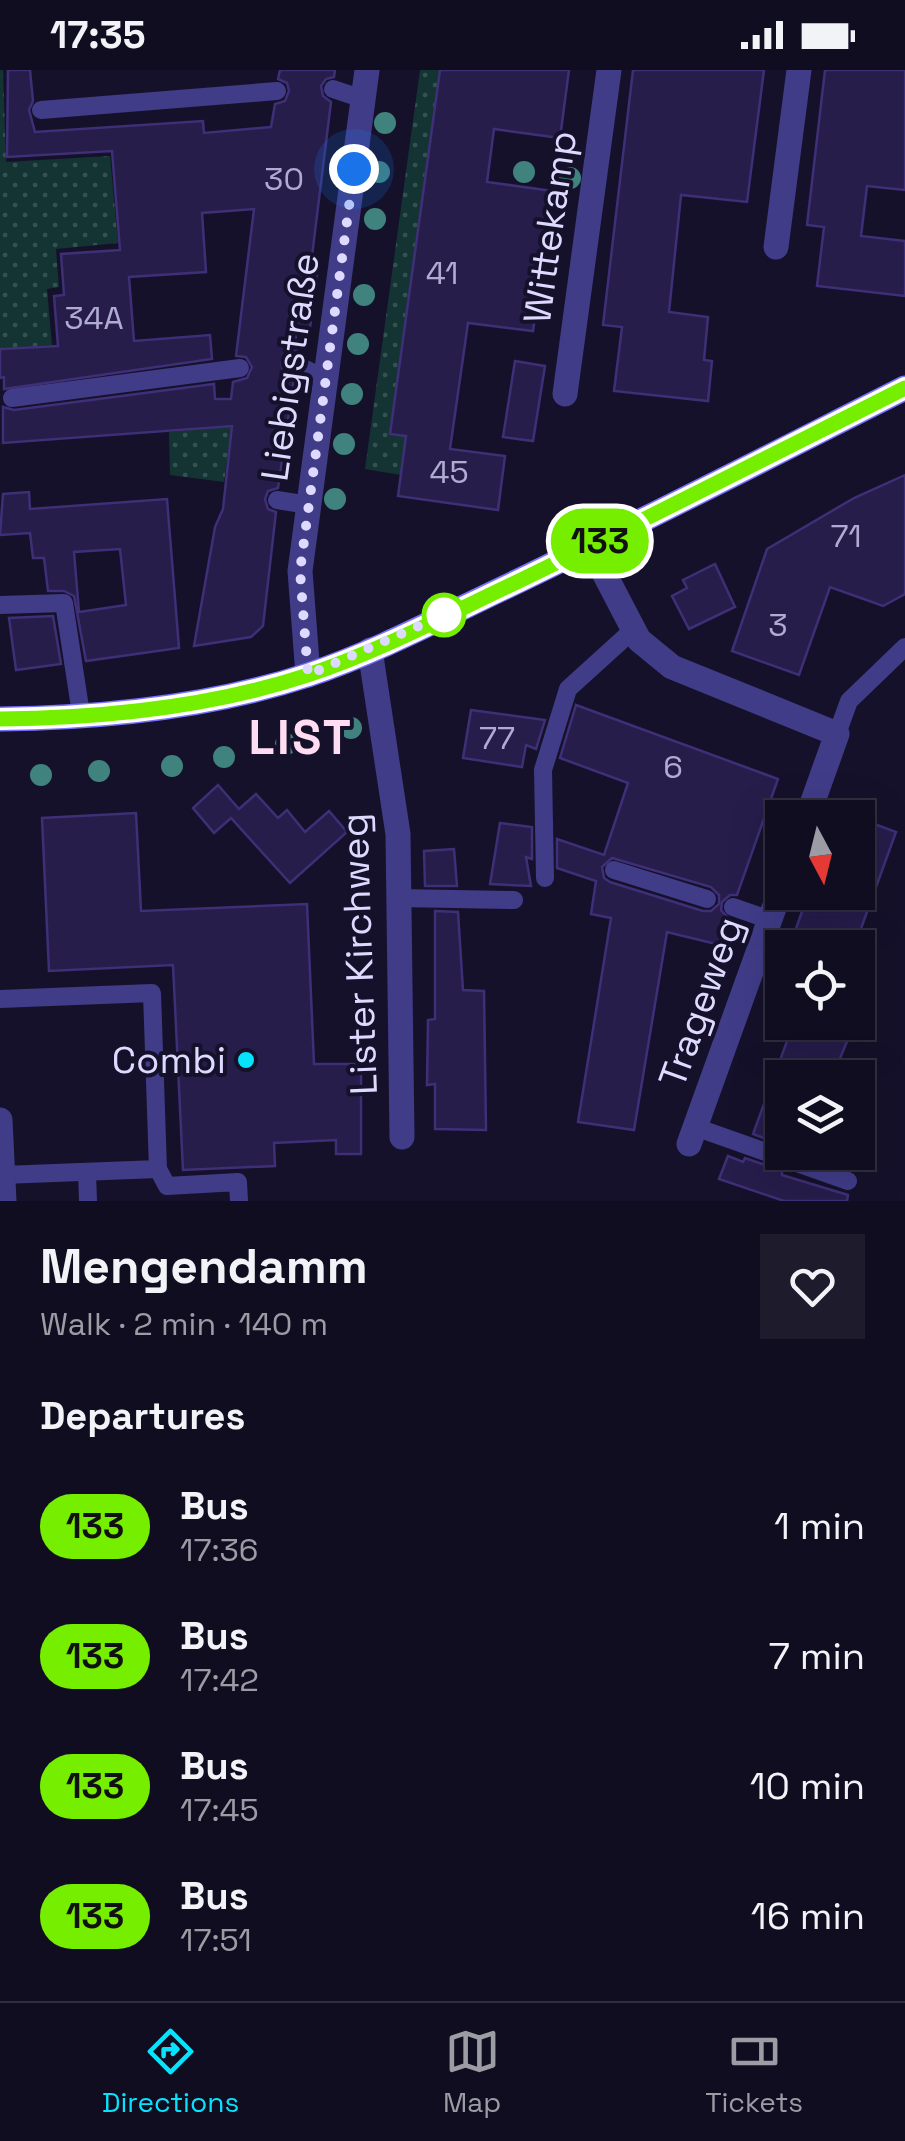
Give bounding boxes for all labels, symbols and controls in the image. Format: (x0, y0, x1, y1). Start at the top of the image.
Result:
text: 17:35 (50, 11, 145, 59)
street label: Wittekamp (513, 128, 587, 326)
your location (329, 144, 379, 194)
house number: 30 (264, 159, 304, 199)
street label: Liebigstraße (250, 250, 330, 484)
house number: 41 (426, 253, 458, 293)
house number: 34A (64, 298, 124, 338)
house number: 45 (429, 452, 469, 492)
line badge: 133 (542, 508, 658, 574)
house number: 71 (830, 516, 862, 556)
text: 133 (571, 519, 629, 563)
unlabelled marker (423, 594, 465, 636)
house number: 3 (768, 605, 788, 645)
district label: LIST (249, 707, 353, 768)
house number: 77 (479, 718, 515, 758)
house number: 6 (663, 747, 683, 787)
north arrow (765, 800, 875, 910)
map controls (765, 800, 875, 1170)
street label: Lister Kirchweg (330, 812, 388, 1096)
street label: Trageweg (648, 910, 754, 1094)
button: locate (765, 930, 875, 1040)
place label: Combi (112, 1036, 226, 1084)
marker: Combi (235, 1049, 257, 1071)
button: layers (765, 1060, 875, 1170)
button: heart (760, 1234, 865, 1339)
text: Mengendamm (40, 1236, 368, 1297)
text: Walk · 2 min · 140 m (40, 1304, 328, 1344)
text: Departures (40, 1392, 245, 1440)
text: Bus (180, 1482, 249, 1530)
text: 1 min (774, 1502, 865, 1550)
text: 133 (66, 1504, 124, 1548)
text: 17:36 (180, 1530, 258, 1570)
text: Bus (180, 1612, 249, 1660)
text: 7 min (769, 1632, 865, 1680)
text: 133 (66, 1634, 124, 1678)
text: 17:42 (180, 1660, 259, 1700)
text: Bus (180, 1742, 249, 1790)
text: 10 min (750, 1762, 865, 1810)
text: 133 (66, 1764, 124, 1808)
text: 17:45 (180, 1790, 259, 1830)
text: Bus (180, 1872, 249, 1920)
text: 16 min (751, 1892, 865, 1940)
text: 133 (66, 1894, 124, 1938)
text: 17:51 (180, 1920, 252, 1960)
tab: Directions (102, 2024, 239, 2120)
tab: Map (443, 2024, 501, 2120)
tab: Tickets (705, 2024, 803, 2120)

